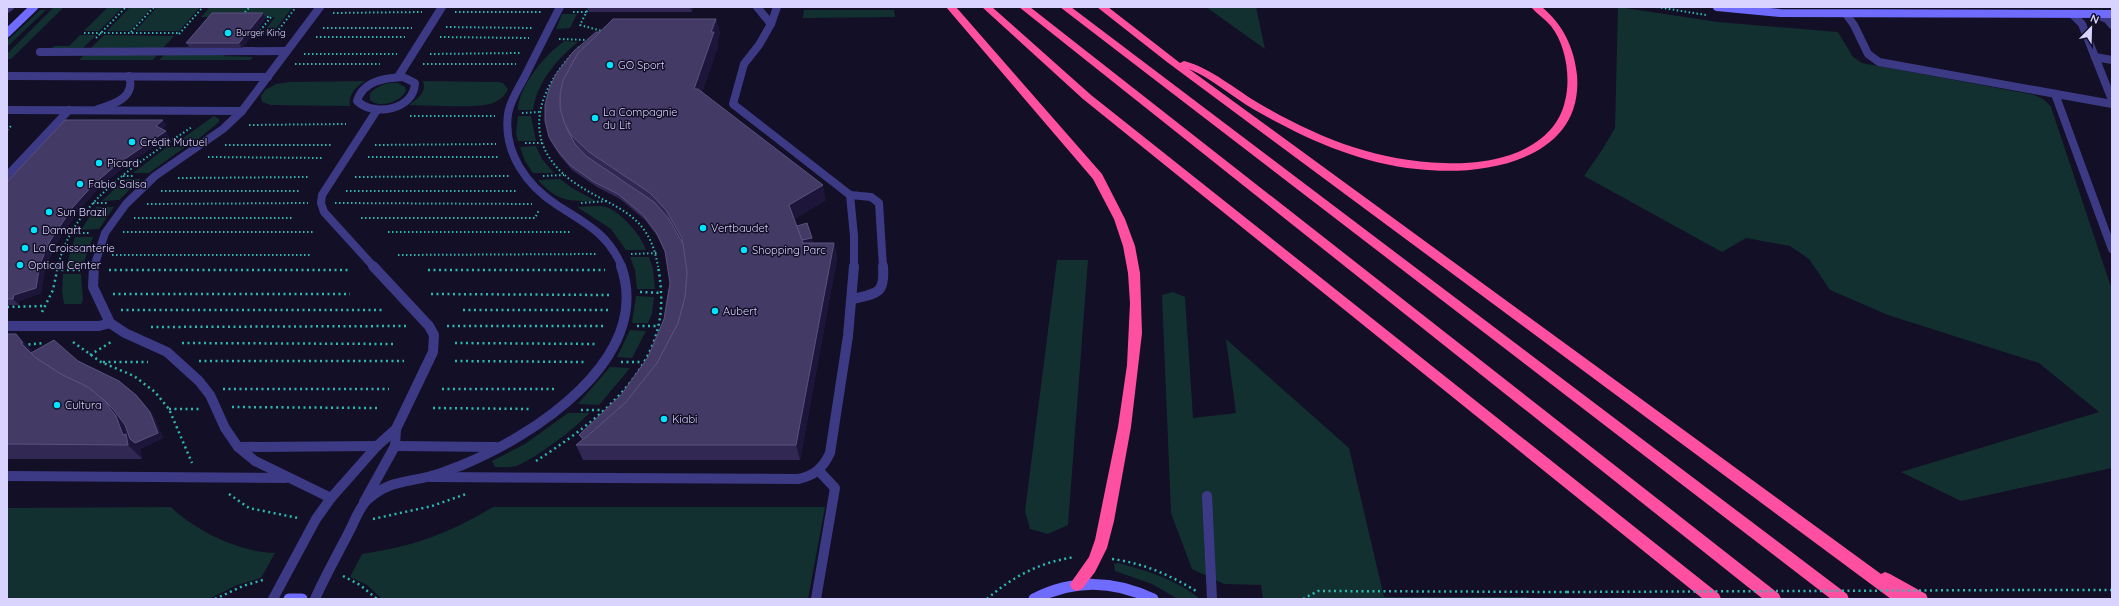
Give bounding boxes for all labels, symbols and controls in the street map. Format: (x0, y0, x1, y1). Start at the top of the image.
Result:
north arrow (2071, 8, 2111, 48)
text: N (2088, 11, 2101, 27)
place label: Burger King (236, 27, 286, 38)
marker: Burger King (223, 28, 233, 38)
place label: GO Sport (618, 58, 665, 72)
marker: GO Sport (605, 60, 615, 70)
place label: La Compagnie du Lit (603, 105, 678, 132)
marker: La Compagnie du Lit (590, 113, 600, 123)
place label: Crédit Mutuel (140, 135, 207, 149)
marker: Crédit Mutuel (127, 137, 137, 147)
place label: Picard (107, 156, 139, 170)
marker: Picard (94, 158, 104, 168)
place label: Fabio Salsa (88, 177, 147, 191)
marker: Fabio Salsa (75, 179, 85, 189)
place label: Sun Brazil (57, 205, 107, 219)
marker: Sun Brazil (44, 207, 54, 217)
place label: Vertbaudet (711, 221, 769, 235)
place label: Damart (42, 223, 82, 237)
marker: Vertbaudet (698, 223, 708, 233)
marker: Damart (29, 225, 39, 235)
place label: La Croissanterie (33, 241, 115, 255)
marker: La Croissanterie (20, 243, 30, 253)
place label: Shopping Parc (752, 243, 826, 257)
marker: Shopping Parc (739, 245, 749, 255)
place label: Optical Center (28, 258, 102, 272)
marker: Optical Center (15, 260, 25, 270)
place label: Aubert (723, 304, 757, 318)
marker: Aubert (710, 306, 720, 316)
place label: Cultura (65, 398, 102, 412)
marker: Cultura (52, 400, 62, 410)
place label: Kiabi (672, 412, 697, 426)
marker: Kiabi (659, 414, 669, 424)

